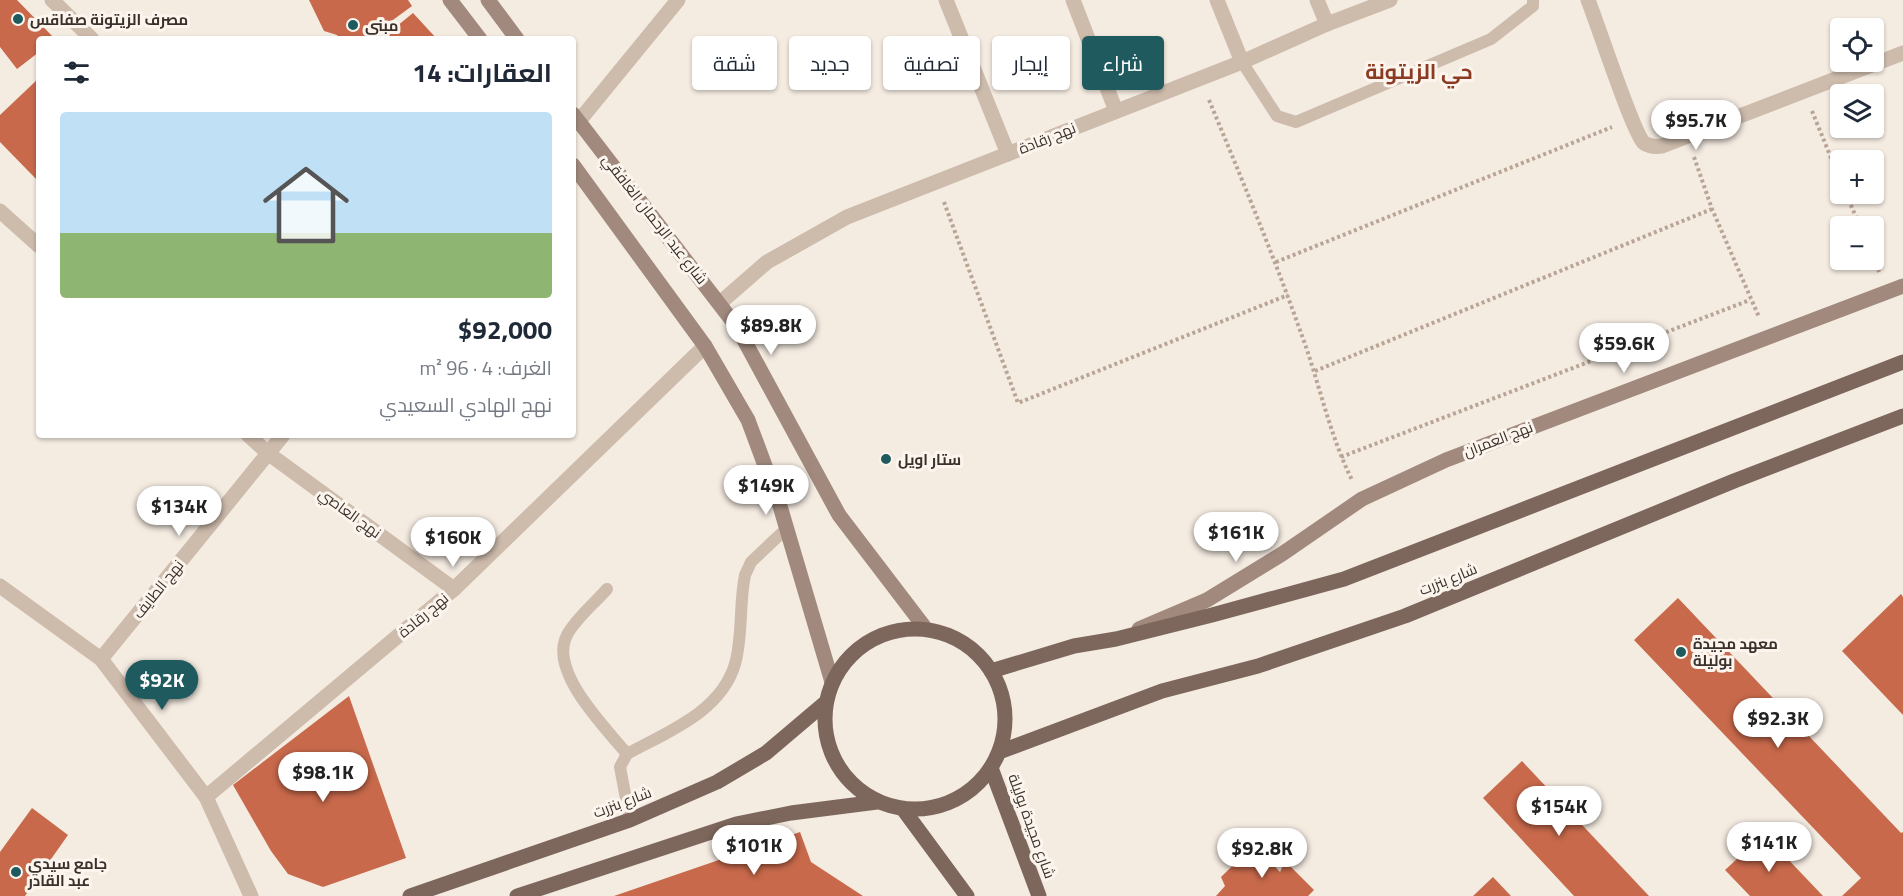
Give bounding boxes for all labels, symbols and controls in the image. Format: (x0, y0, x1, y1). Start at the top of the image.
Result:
place label: مصرف الزيتونة صفاقس (30, 8, 188, 31)
marker: مصرف الزيتونة صفاقس (11, 12, 25, 26)
place label: مبنى (365, 14, 398, 37)
marker: مبنى (346, 18, 360, 32)
map controls (1830, 18, 1884, 270)
button: locate (1830, 18, 1884, 72)
chip: شقة (692, 36, 777, 90)
chip: جديد (789, 36, 871, 90)
chip: تصفية (883, 36, 980, 90)
chip: إيجار (992, 36, 1070, 90)
chip: شراء (1082, 36, 1164, 90)
text: العقارات: 14 (412, 53, 552, 92)
district label: حي الزيتونة (1365, 55, 1473, 89)
icon: filters (60, 56, 93, 89)
button: layers (1830, 84, 1884, 138)
pin: $95.7K (1647, 100, 1745, 151)
text: $95.7K (1665, 104, 1727, 135)
street label: نهج رقادة (1015, 116, 1079, 160)
street label: شارع عبد الرحمان الغافقي (596, 149, 713, 290)
button: + (1830, 150, 1884, 204)
icon: home (252, 151, 360, 259)
button: − (1830, 216, 1884, 270)
pin: $89.8K (722, 305, 820, 356)
text: $89.8K (740, 309, 802, 340)
text: $92,000 (458, 310, 552, 349)
pin: $59.6K (1575, 323, 1673, 374)
text: $59.6K (1593, 327, 1655, 358)
text: الغرف: 4 · 96 m² (420, 352, 552, 383)
text: نهج الهادي السعيدي (379, 389, 552, 420)
street label: نهج العمران (1460, 415, 1536, 463)
place label: ستار اويل (898, 448, 961, 471)
marker: ستار اويل (879, 452, 893, 466)
pin: $149K (724, 465, 808, 516)
text: $149K (738, 469, 794, 500)
street label: نهج العاصي (313, 482, 386, 544)
pin: $134K (137, 486, 221, 537)
text: $134K (151, 490, 207, 521)
pin: $161K (1194, 512, 1278, 563)
text: $161K (1208, 516, 1264, 547)
pin: $160K (411, 517, 495, 568)
text: $160K (425, 521, 481, 552)
street label: نهج الطايف (127, 554, 189, 624)
street label: شارع بنزرت (1415, 557, 1481, 601)
street label: نهج رقادة (393, 587, 453, 643)
place label: معهد مجيدة بوليلة (1693, 632, 1778, 672)
marker: معهد مجيدة بوليلة (1674, 645, 1688, 659)
pin: $92K (126, 660, 198, 711)
text: $92K (139, 664, 185, 695)
pin: $92.3K (1729, 698, 1827, 749)
text: $92.3K (1747, 702, 1809, 733)
pin: $98.1K (274, 752, 372, 803)
text: $98.1K (292, 756, 354, 787)
street label: شارع مجيدة بوليلة (1002, 770, 1062, 882)
street label: شارع بنزرت (589, 780, 655, 824)
pin: $154K (1517, 786, 1601, 837)
text: $154K (1531, 790, 1587, 821)
pin: $141K (1727, 822, 1811, 873)
pin: $101K (712, 825, 796, 876)
text: $141K (1741, 826, 1797, 857)
pin: $92.8K (1213, 828, 1311, 879)
text: $101K (726, 829, 782, 860)
text: $92.8K (1231, 832, 1293, 863)
place label: جامع سيدي عبد القادر (27, 852, 107, 892)
marker: جامع سيدي عبد القادر (9, 865, 23, 879)

